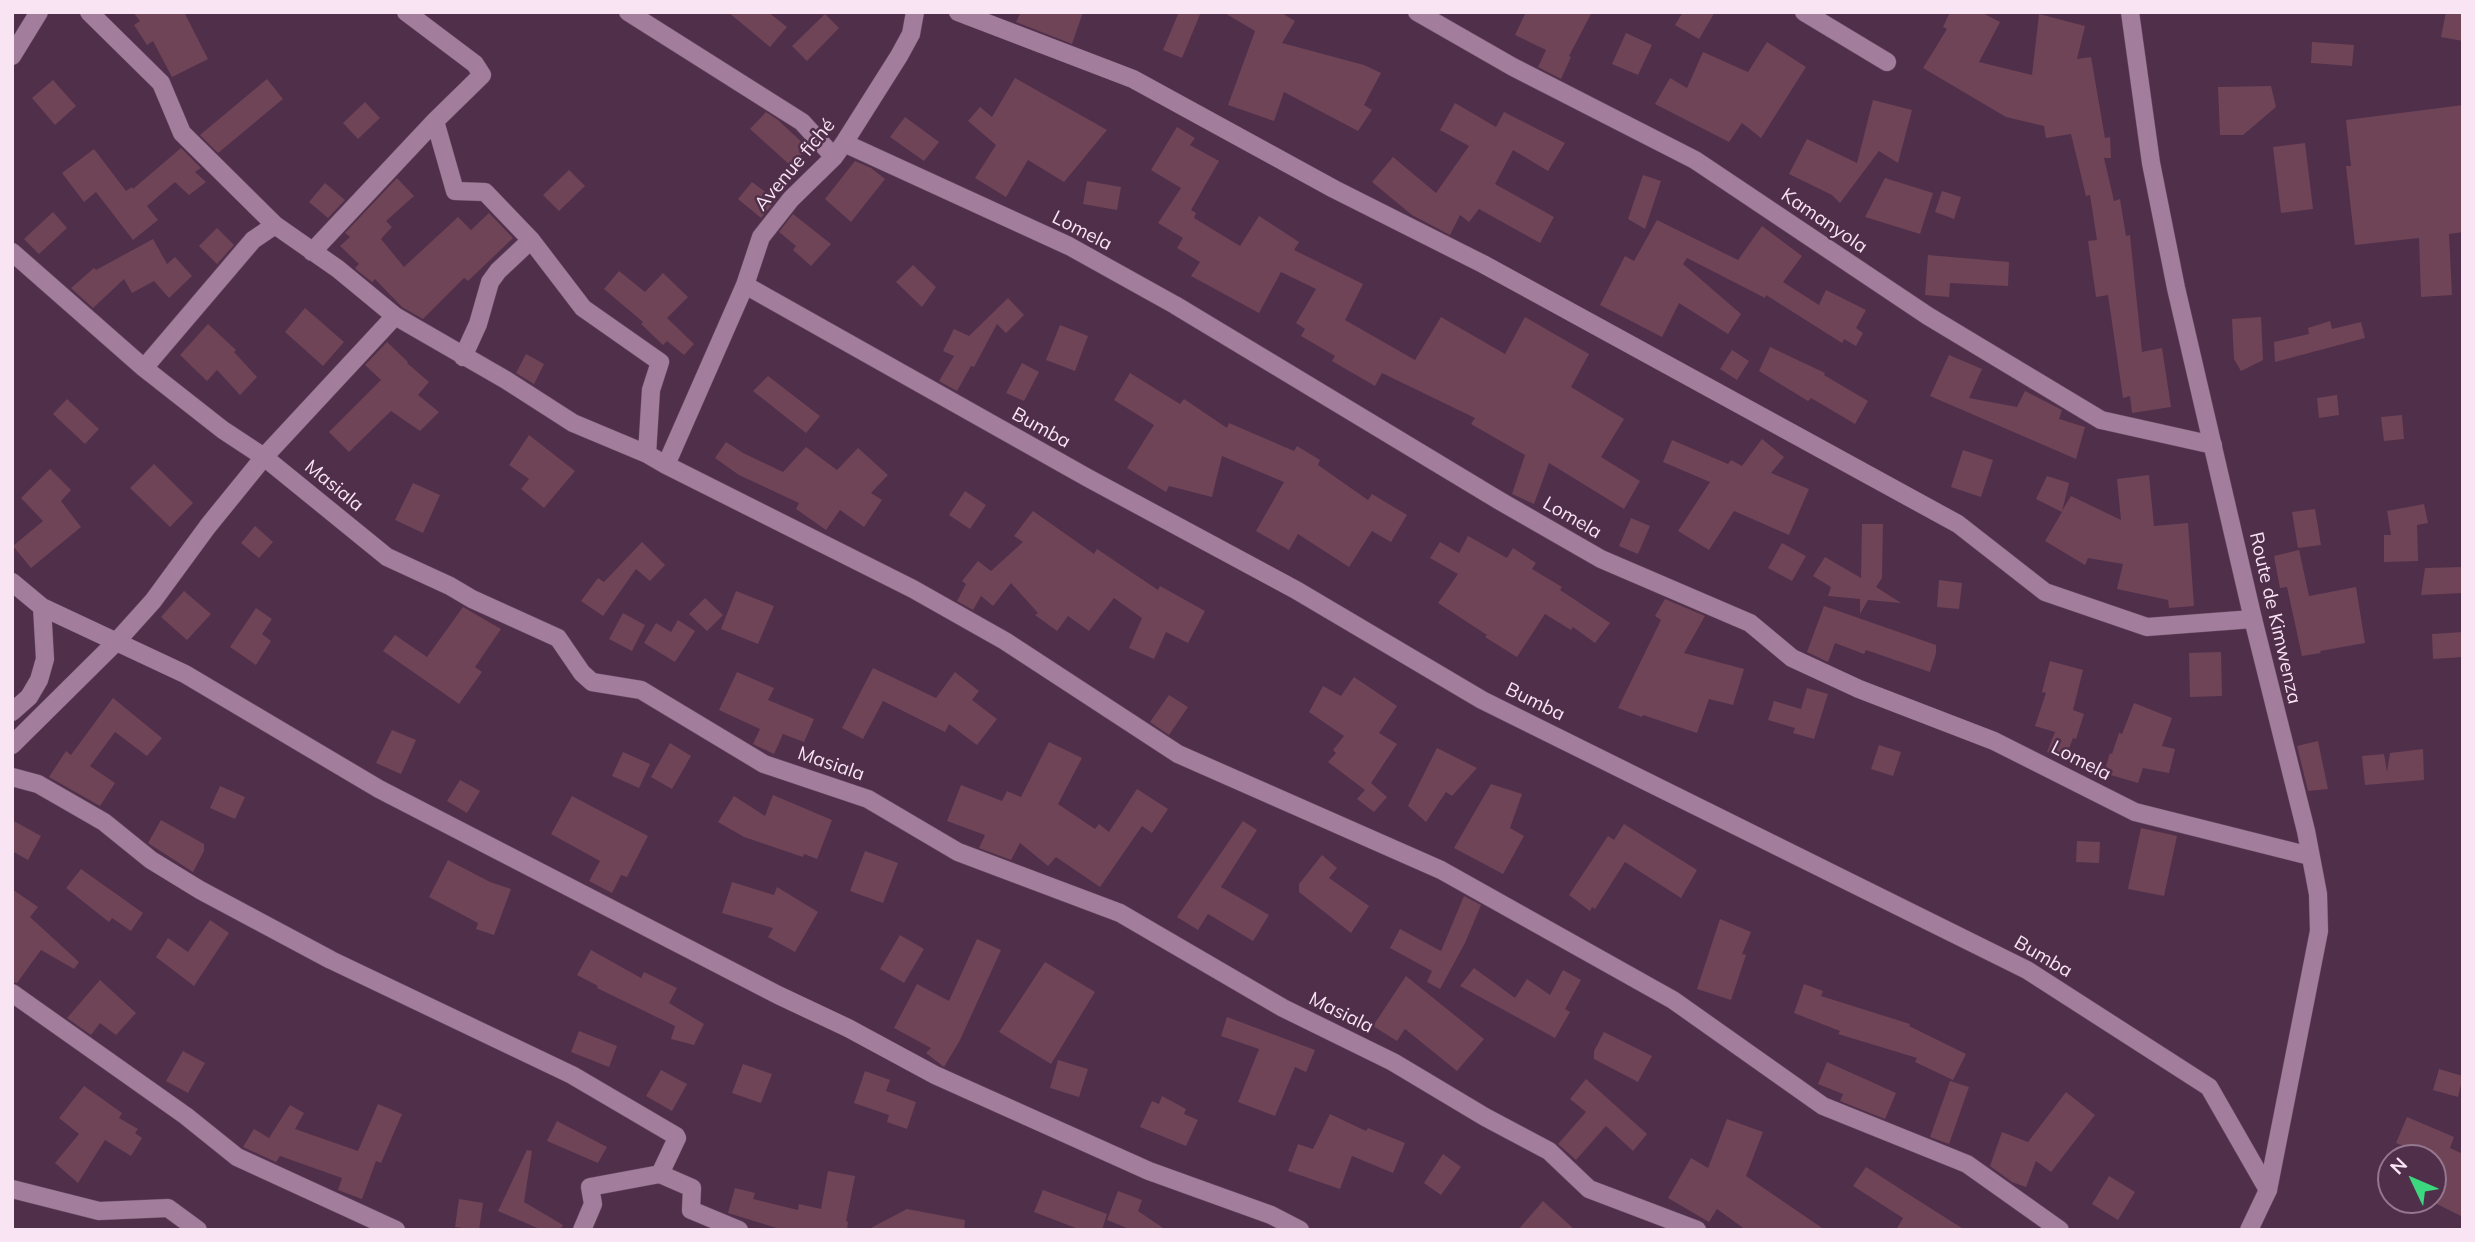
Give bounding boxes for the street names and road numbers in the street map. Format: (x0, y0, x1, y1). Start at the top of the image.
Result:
street label: Avenue fiché (750, 114, 840, 216)
street label: Kamanyola (1776, 184, 1872, 258)
street label: Lomela (1048, 206, 1116, 256)
street label: Bumba (1008, 403, 1074, 453)
street label: Masiala (300, 455, 368, 517)
street label: Lomela (1539, 492, 1605, 544)
street label: Route de Kimwenza (2244, 530, 2306, 706)
street label: Bumba (1502, 678, 1568, 726)
street label: Lomela (2047, 736, 2115, 786)
street label: Masiala (795, 742, 867, 786)
street label: Bumba (2010, 931, 2076, 983)
street label: Masiala (1305, 988, 1377, 1038)

